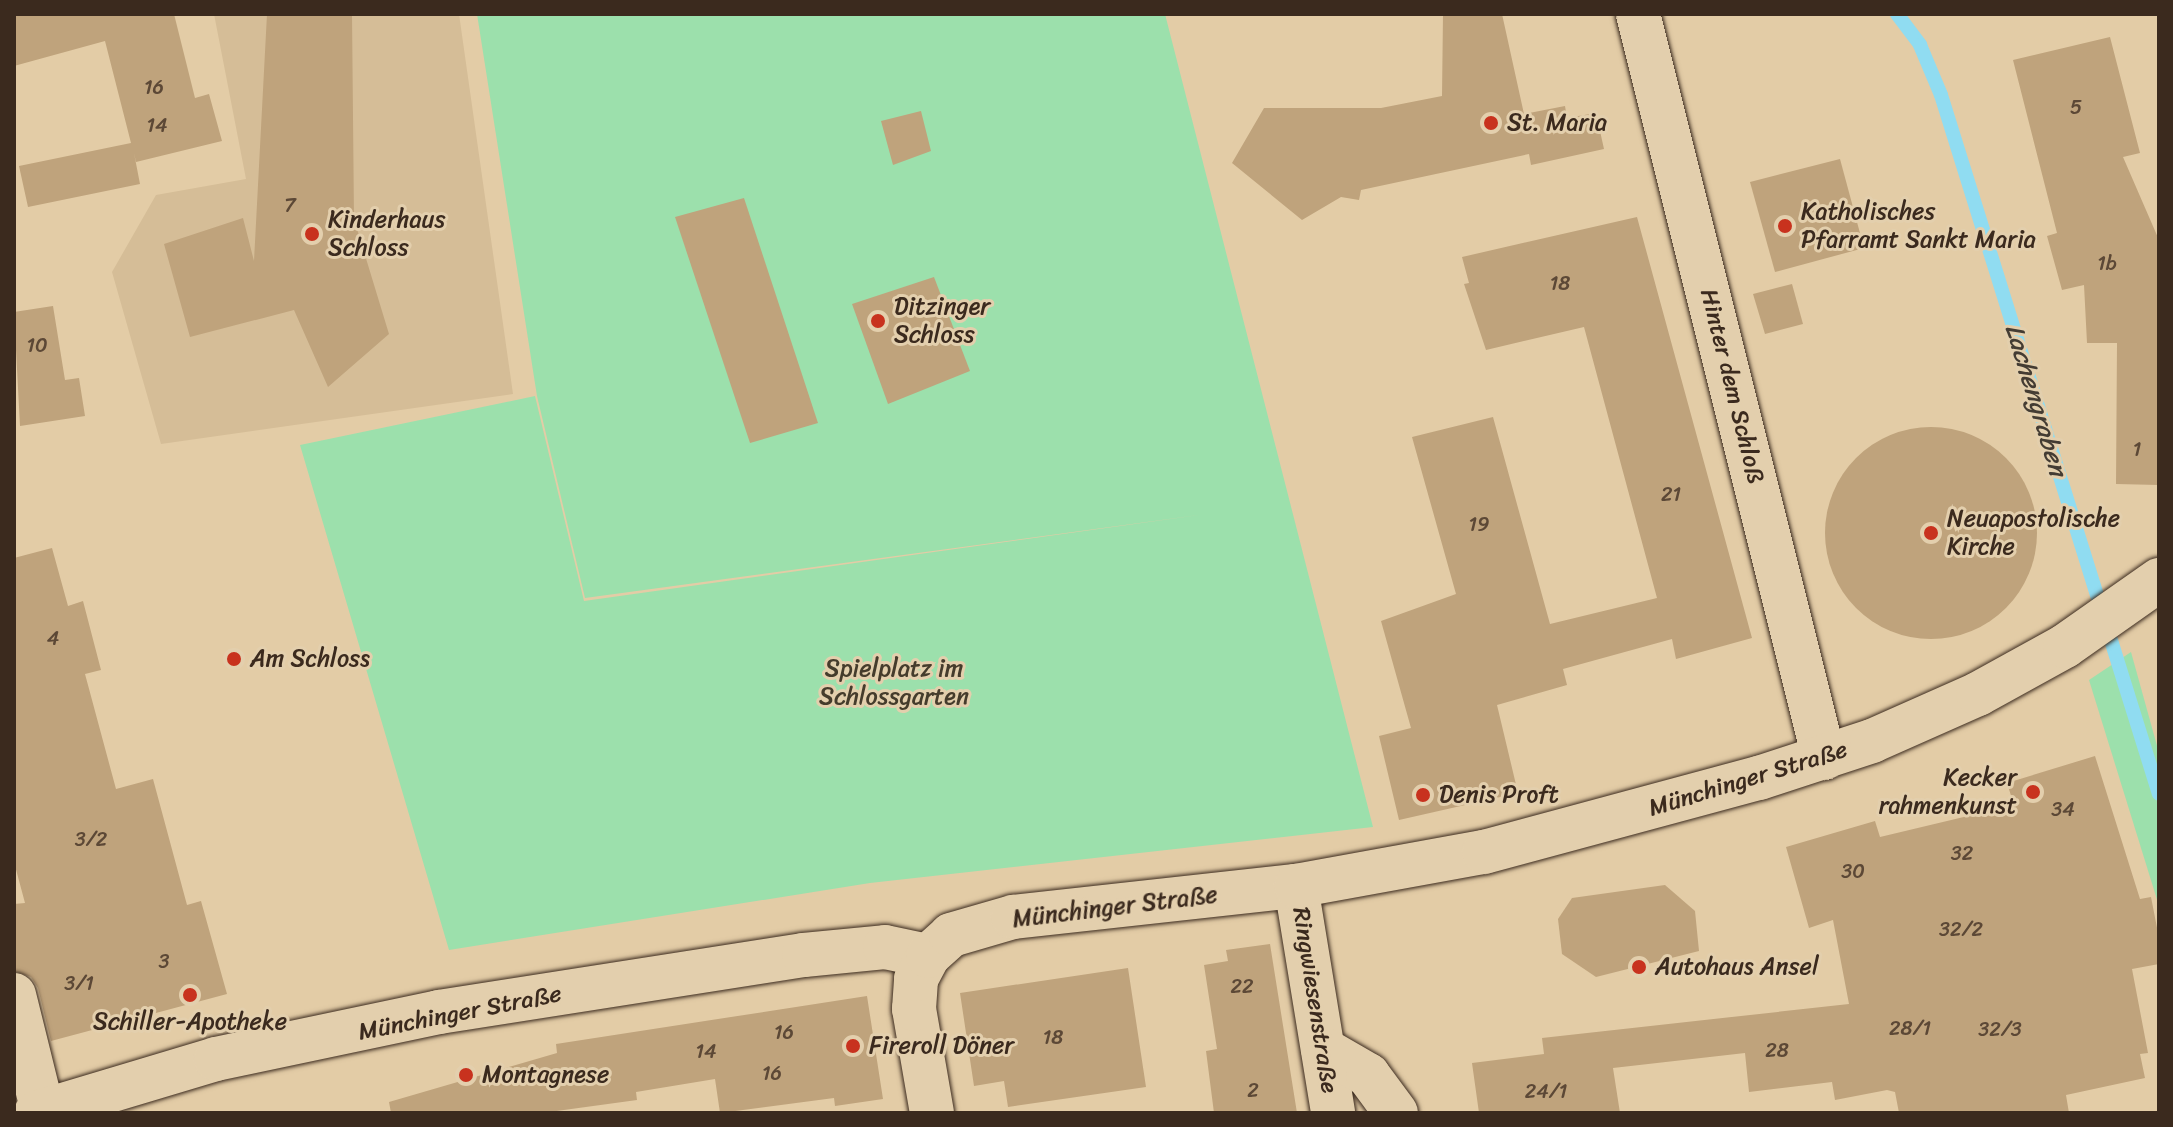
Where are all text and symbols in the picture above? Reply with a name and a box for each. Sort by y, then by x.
house number: 16 [144,75,164,99]
house number: 5 [2070,95,2082,119]
place label: St. Maria [1507,109,1606,137]
house number: 14 [146,113,168,137]
marker: St. Maria [1482,114,1500,132]
house number: 7 [284,193,296,217]
place label: Katholisches Pfarramt Sankt Maria [1801,198,2034,254]
place label: Kinderhaus Schloss [328,206,446,262]
marker: Katholisches Pfarramt Sankt Maria [1776,217,1794,235]
marker: Kinderhaus Schloss [303,225,321,243]
house number: 1b [2097,251,2117,275]
house number: 18 [1550,271,1570,295]
street label: Hinter dem Schloß [1694,285,1770,487]
place label: Ditzinger Schloss [894,293,990,349]
marker: Ditzinger Schloss [869,312,887,330]
water label: Lachengraben [1998,320,2074,480]
house number: 10 [26,333,48,357]
house number: 1 [2133,437,2141,461]
house number: 21 [1661,482,1681,506]
place label: Neuapostolische Kirche [1947,505,2120,561]
house number: 19 [1469,512,1489,536]
marker: Neuapostolische Kirche [1922,524,1940,542]
house number: 4 [47,626,59,650]
place label: Am Schloss [250,645,371,673]
marker: Am Schloss [225,650,243,668]
park label: Spielplatz im Schlossgarten [819,655,969,711]
street label: Münchinger Straße [1645,735,1851,823]
place label: Kecker rahmenkunst [1879,764,2017,820]
place label: Denis Proft [1439,781,1559,809]
marker: Kecker rahmenkunst [2024,783,2042,801]
marker: Denis Proft [1414,786,1432,804]
house number: 34 [2051,797,2075,821]
house number: 3/2 [75,827,107,851]
house number: 32 [1951,841,1973,865]
house number: 30 [1841,859,1865,883]
street label: Münchinger Straße [1011,880,1219,934]
street label: Ringwiesenstraße [1286,905,1344,1095]
house number: 32/2 [1939,917,1983,941]
house number: 3 [159,949,169,973]
place label: Autohaus Ansel [1655,953,1819,981]
marker: Autohaus Ansel [1630,958,1648,976]
house number: 3/1 [64,971,94,995]
house number: 22 [1230,974,1254,998]
street label: Münchinger Straße [356,979,564,1047]
marker: Schiller-Apotheke [181,986,199,1004]
place label: Schiller-Apotheke [93,1008,287,1036]
house number: 28/1 [1889,1016,1931,1040]
house number: 32/3 [1978,1017,2022,1041]
house number: 16 [774,1020,794,1044]
house number: 18 [1043,1025,1063,1049]
place label: Fireroll Döner [869,1032,1014,1060]
marker: Fireroll Döner [844,1037,862,1055]
house number: 28 [1765,1038,1789,1062]
house number: 14 [695,1039,717,1063]
place label: Montagnese [482,1061,609,1089]
house number: 16 [762,1061,782,1085]
marker: Montagnese [457,1066,475,1084]
house number: 2 [1247,1078,1259,1102]
house number: 24/1 [1525,1079,1567,1103]

